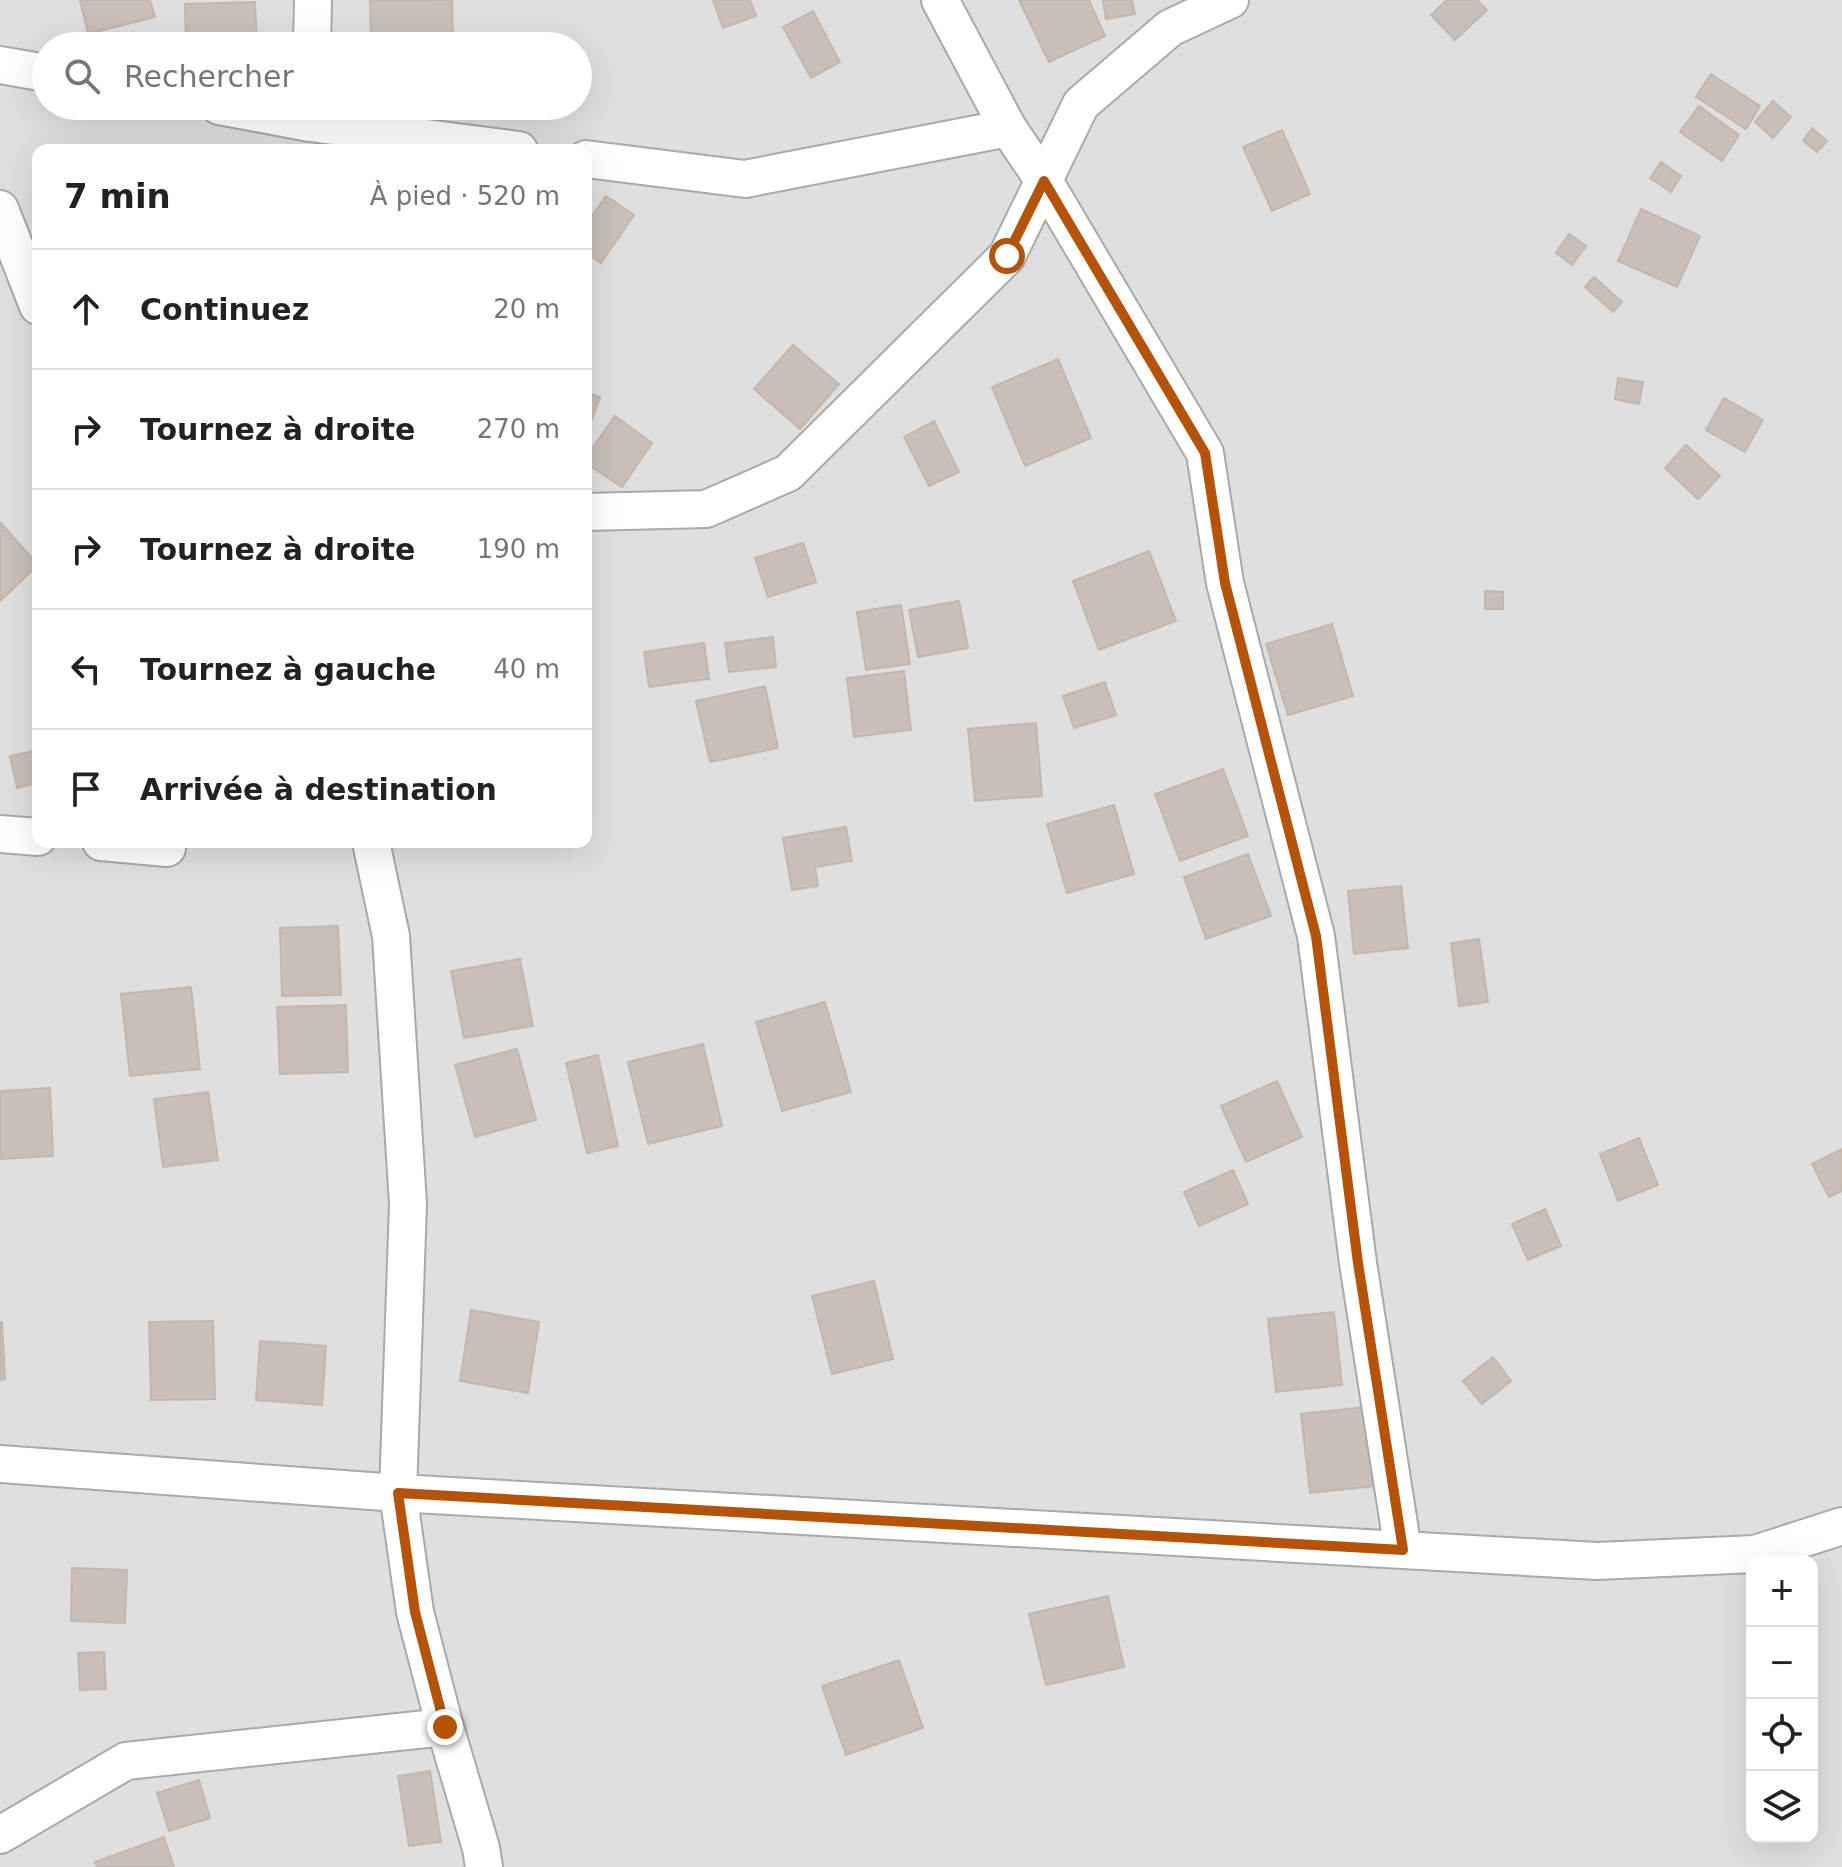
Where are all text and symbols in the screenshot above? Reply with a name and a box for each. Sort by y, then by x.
search box [32,32,592,120]
icon: search [60,54,104,98]
text: Rechercher [124,59,294,94]
text: 7 min [64,176,171,216]
text: À pied · 520 m [370,181,560,211]
route start [989,238,1025,274]
icon: ahead [64,287,108,331]
text: Continuez [140,292,309,327]
text: 20 m [493,294,560,324]
icon: right [64,407,108,451]
text: Tournez à droite [140,412,415,447]
text: 270 m [477,414,560,444]
icon: right [64,527,108,571]
text: Tournez à droite [140,532,415,567]
text: 190 m [477,534,560,564]
icon: left [64,647,108,691]
text: Tournez à gauche [140,652,436,687]
text: 40 m [493,654,560,684]
icon: arrive [64,767,108,811]
text: Arrivée à destination [140,772,497,807]
map controls [1746,1555,1818,1843]
button: + [1746,1555,1818,1627]
button: − [1746,1627,1818,1699]
button: locate [1746,1699,1818,1771]
route end [427,1709,463,1745]
button: layers [1746,1771,1818,1843]

